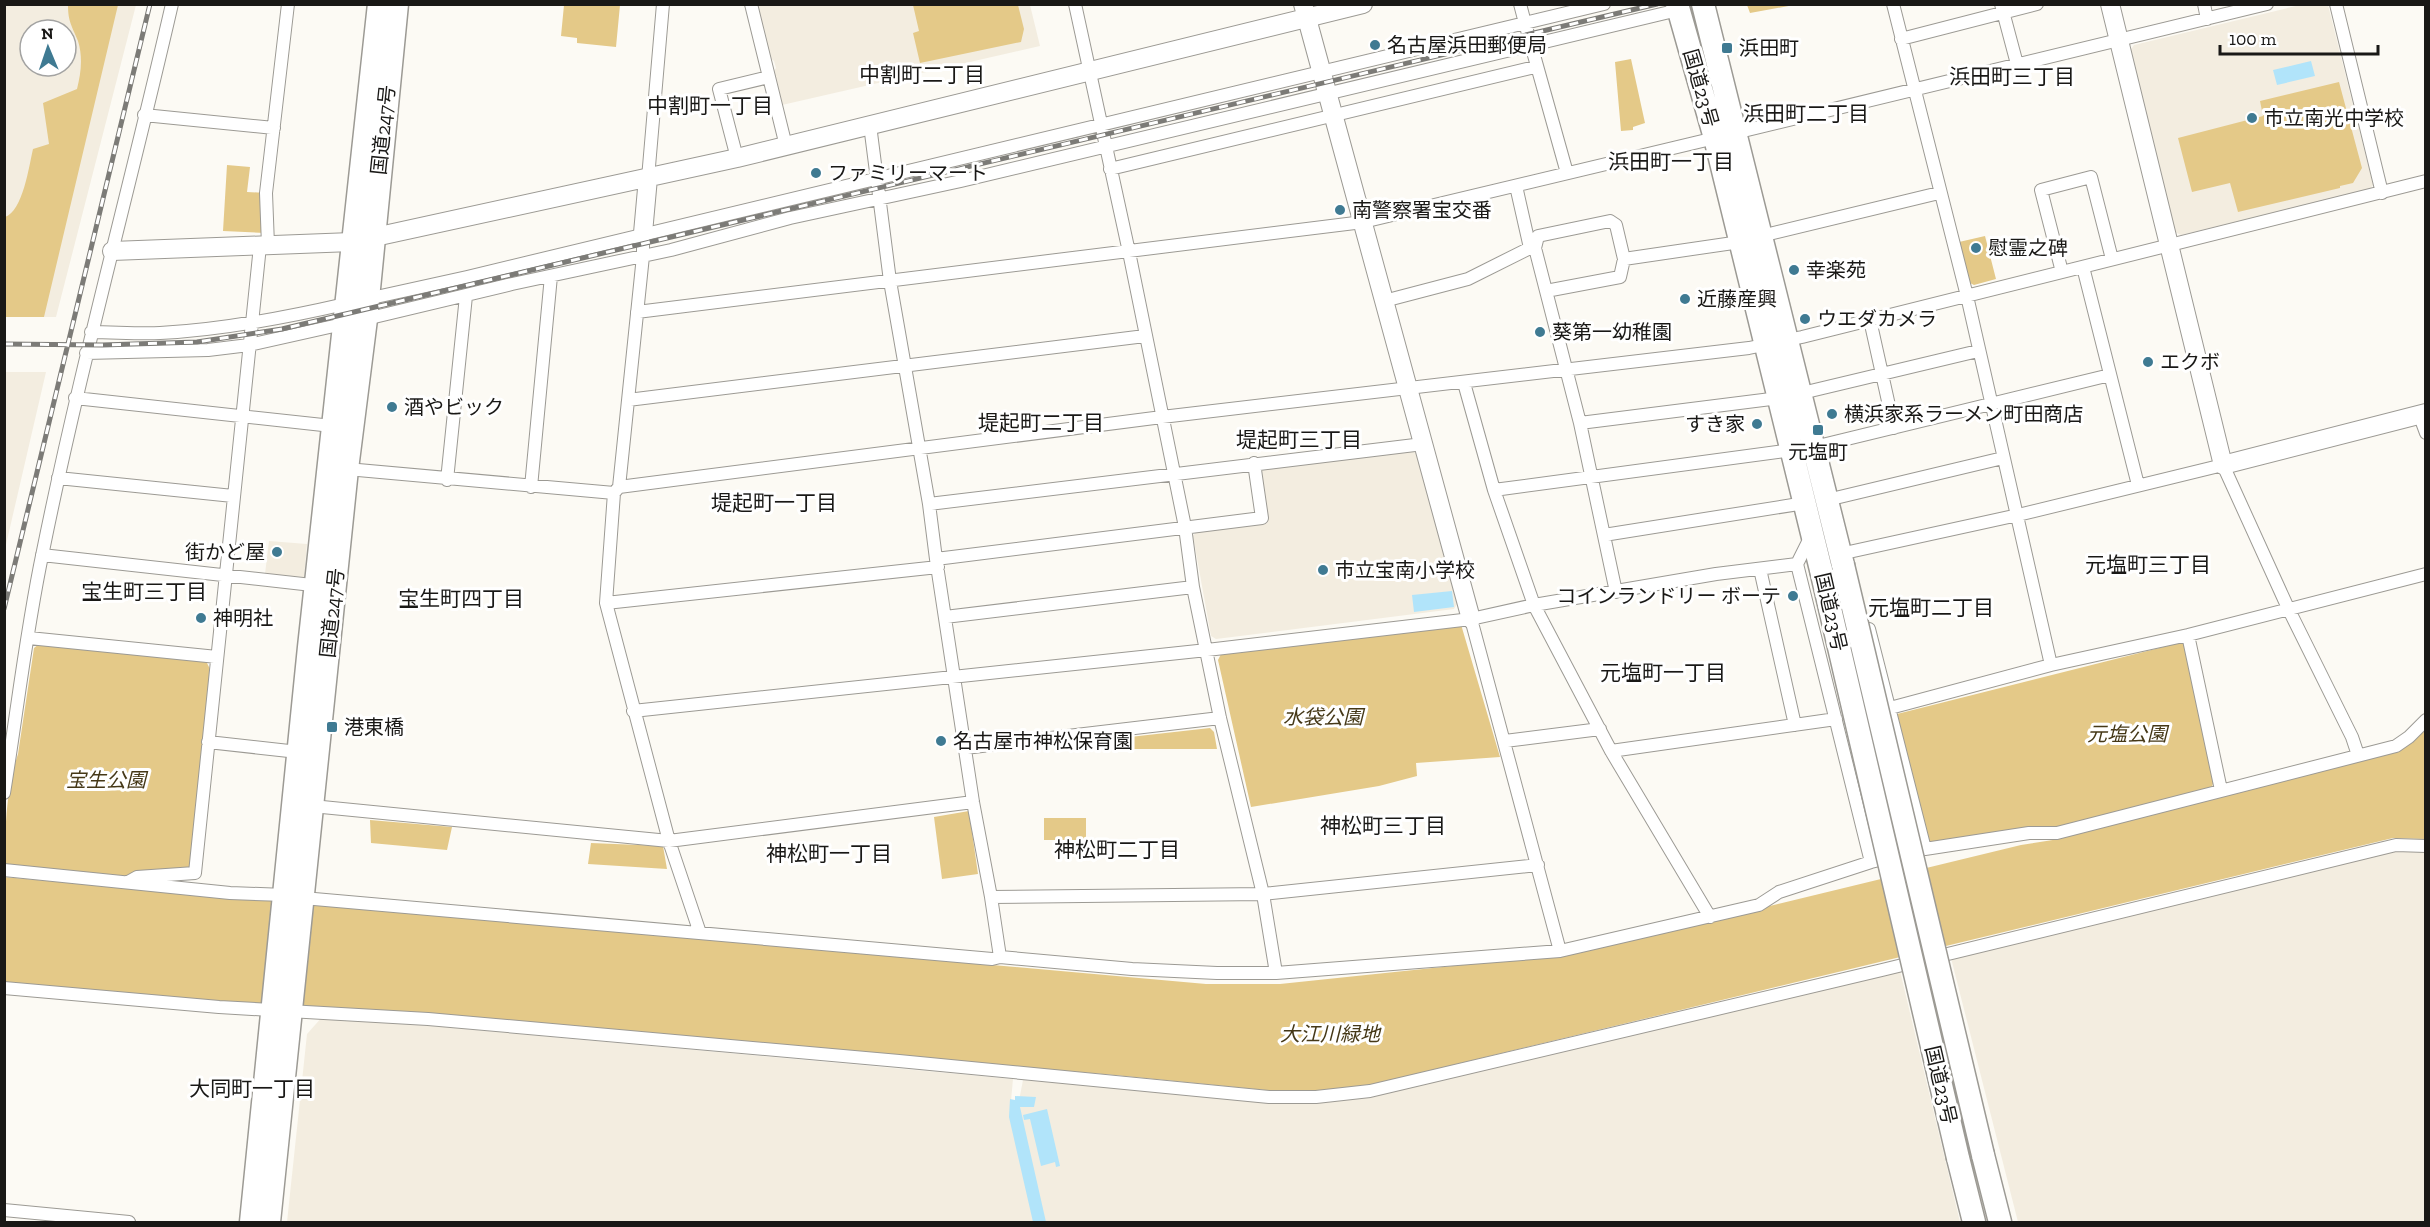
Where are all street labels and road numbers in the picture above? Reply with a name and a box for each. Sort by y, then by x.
street label: 国道23号 [1678,46,1724,130]
street label: 国道247号 [366,84,400,176]
street label: 国道247号 [315,567,349,659]
street label: 国道23号 [1810,570,1852,654]
street label: 国道23号 [1920,1043,1962,1127]

